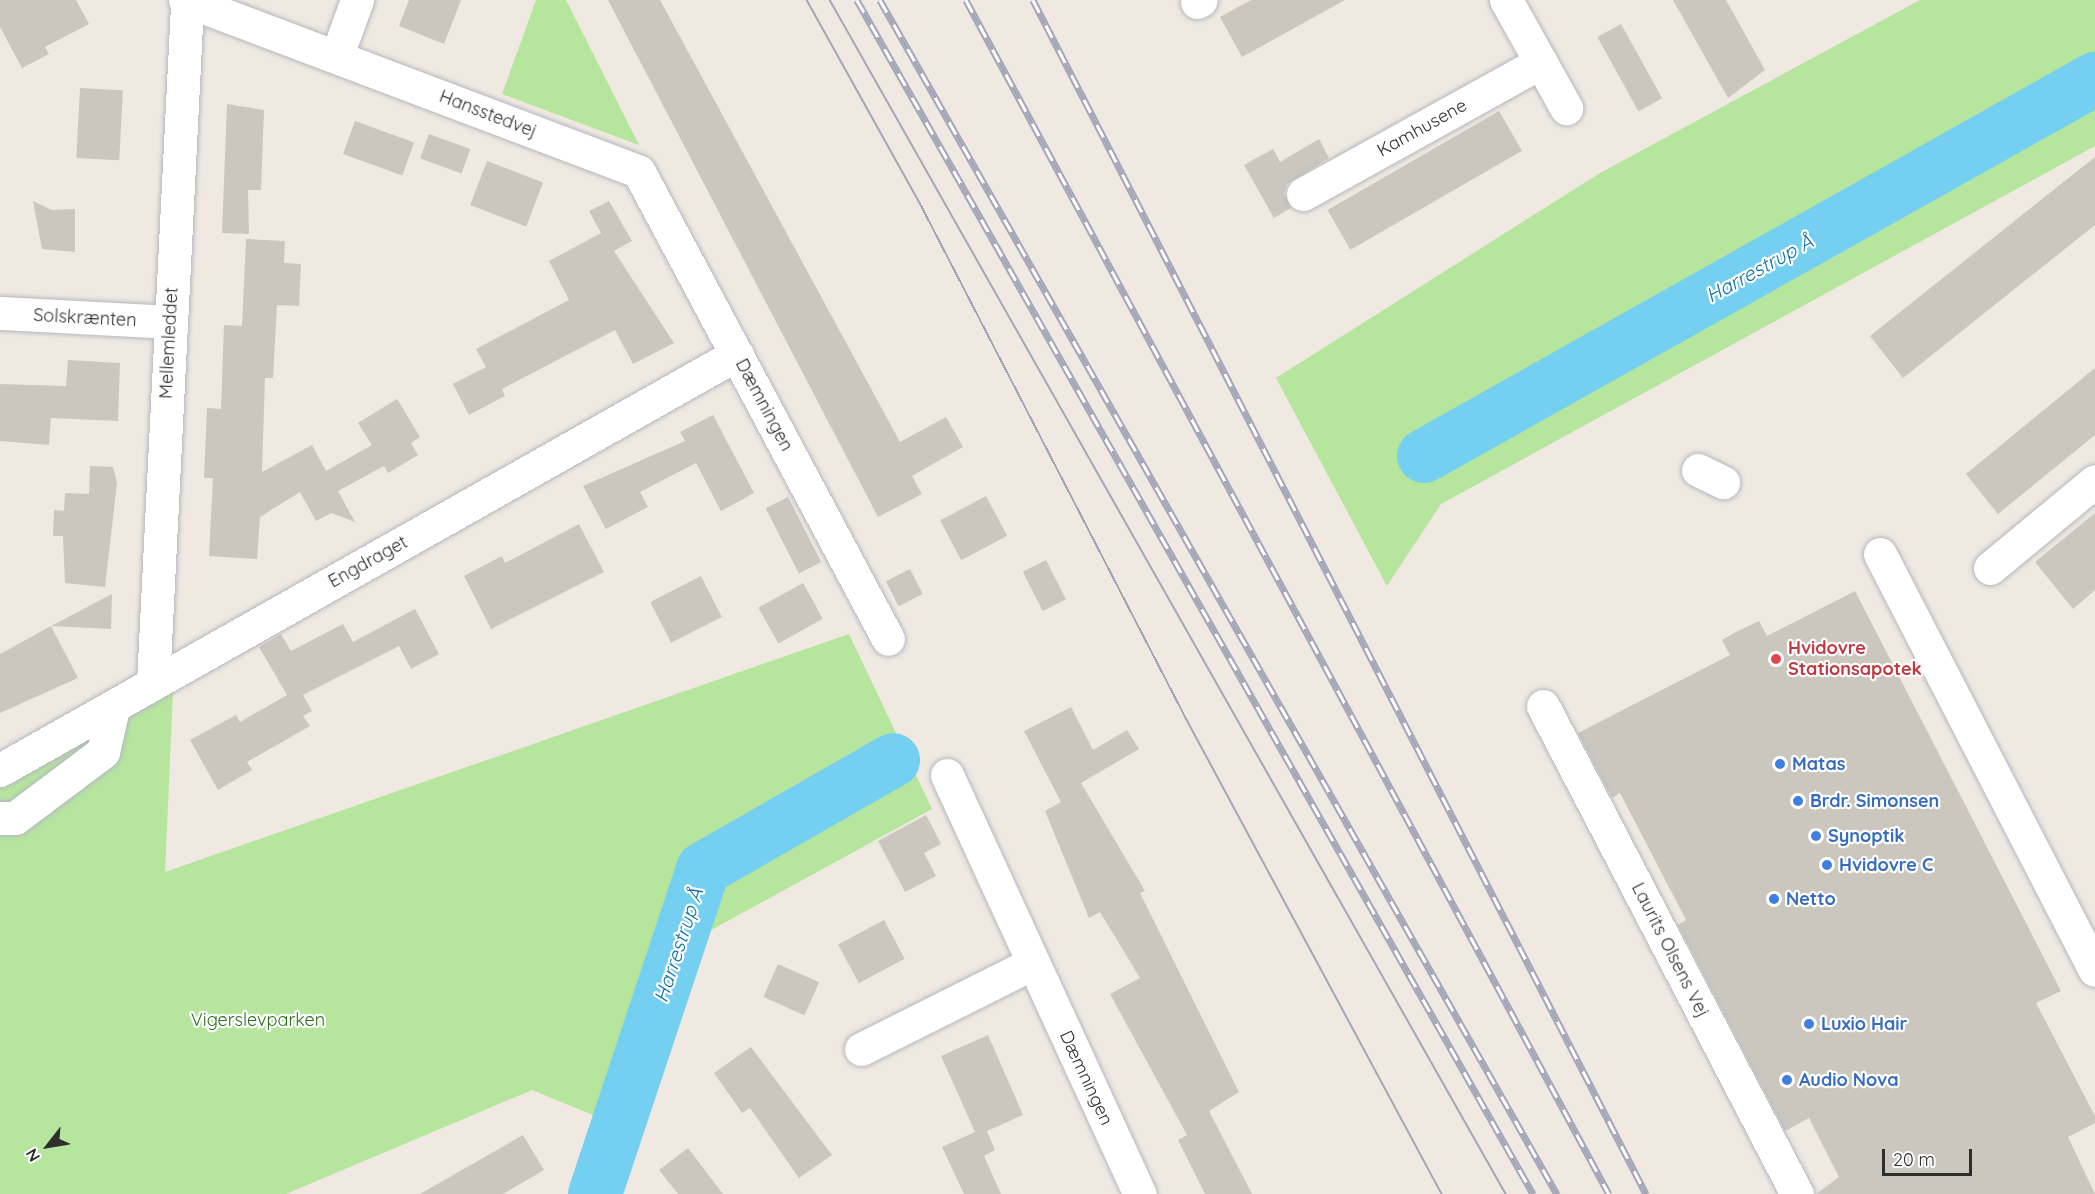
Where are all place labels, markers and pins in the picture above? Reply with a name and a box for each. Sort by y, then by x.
place label: Hvidovre Stationsapotek [1788,638,1922,680]
marker: Hvidovre Stationsapotek [1769,652,1783,666]
place label: Matas [1792,753,1845,775]
marker: Matas [1773,757,1787,771]
place label: Brdr. Simonsen [1810,790,1939,812]
marker: Brdr. Simonsen [1791,794,1805,808]
place label: Synoptik [1828,825,1904,847]
marker: Synoptik [1809,829,1823,843]
place label: Hvidovre C [1839,854,1933,876]
marker: Hvidovre C [1820,858,1834,872]
place label: Netto [1786,888,1836,910]
marker: Netto [1767,892,1781,906]
place label: Luxio Hair [1821,1013,1907,1035]
marker: Luxio Hair [1802,1017,1816,1031]
place label: Audio Nova [1799,1069,1898,1091]
marker: Audio Nova [1780,1073,1794,1087]

